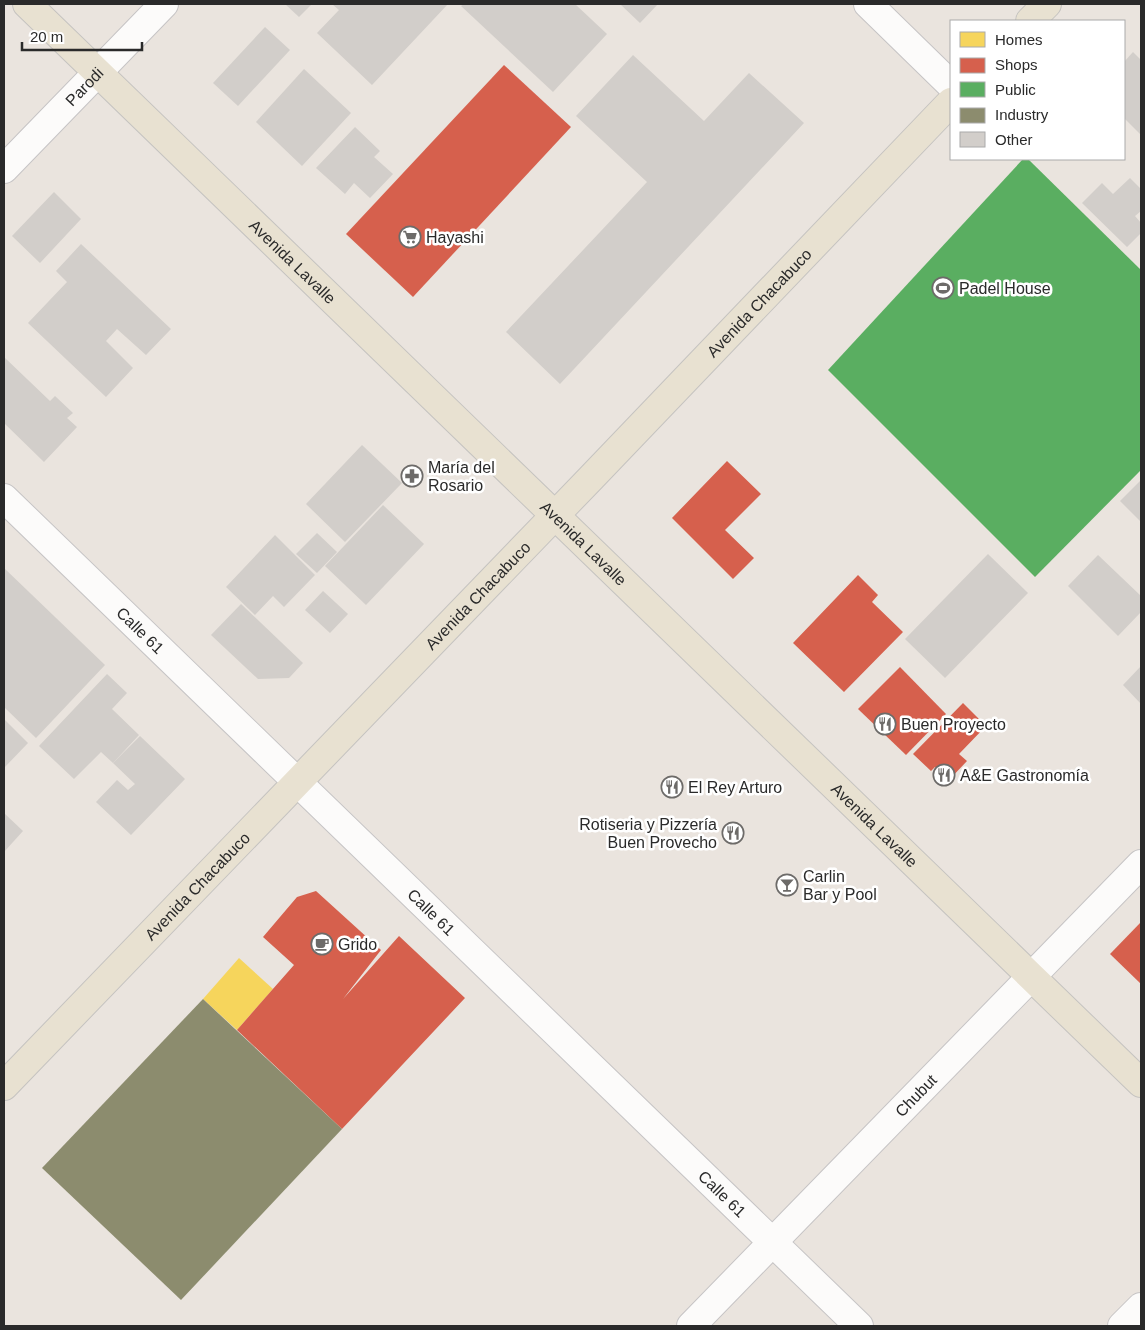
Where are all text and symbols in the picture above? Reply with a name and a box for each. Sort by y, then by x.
scale bar [22,20,142,52]
legend [950,20,1125,160]
text: 20 m [30,28,63,45]
text: Homes [995,31,1043,48]
text: Shops [995,56,1038,73]
street label: Parodi [62,64,107,109]
text: Public [995,81,1036,98]
text: Industry [995,106,1049,123]
text: Other [995,131,1033,148]
street label: Avenida Lavalle [246,216,339,307]
supermarket icon: Hayashi [398,225,422,249]
place label: Hayashi [426,229,484,246]
street label: Avenida Chacabuco [704,245,815,360]
sports icon: Padel House [931,276,955,300]
place label: Padel House [959,280,1051,297]
place label: María del Rosario [428,459,495,494]
pharmacy icon: María del Rosario [400,464,424,488]
street label: Avenida Lavalle [537,498,630,589]
street label: Avenida Chacabuco [422,538,534,653]
street label: Calle 61 [113,604,167,657]
restaurant icon: Buen Proyecto [873,712,897,736]
place label: Buen Proyecto [901,716,1006,733]
restaurant icon: A&E Gastronomía [932,763,956,787]
place label: A&E Gastronomía [960,767,1089,784]
restaurant icon: El Rey Arturo [660,775,684,799]
place label: El Rey Arturo [688,779,782,796]
street label: Avenida Lavalle [828,780,921,871]
place label: Rotiseria y Pizzería Buen Provecho [579,816,717,851]
restaurant icon: Rotiseria y Pizzería Buen Provecho [721,821,745,845]
street label: Avenida Chacabuco [142,829,253,944]
place label: Carlin Bar y Pool [803,868,877,903]
bar icon: Carlin Bar y Pool [775,873,799,897]
street label: Calle 61 [404,886,458,939]
cafe icon: Grido [310,932,334,956]
place label: Grido [338,936,377,953]
street label: Chubut [892,1071,941,1120]
street label: Calle 61 [695,1167,749,1221]

